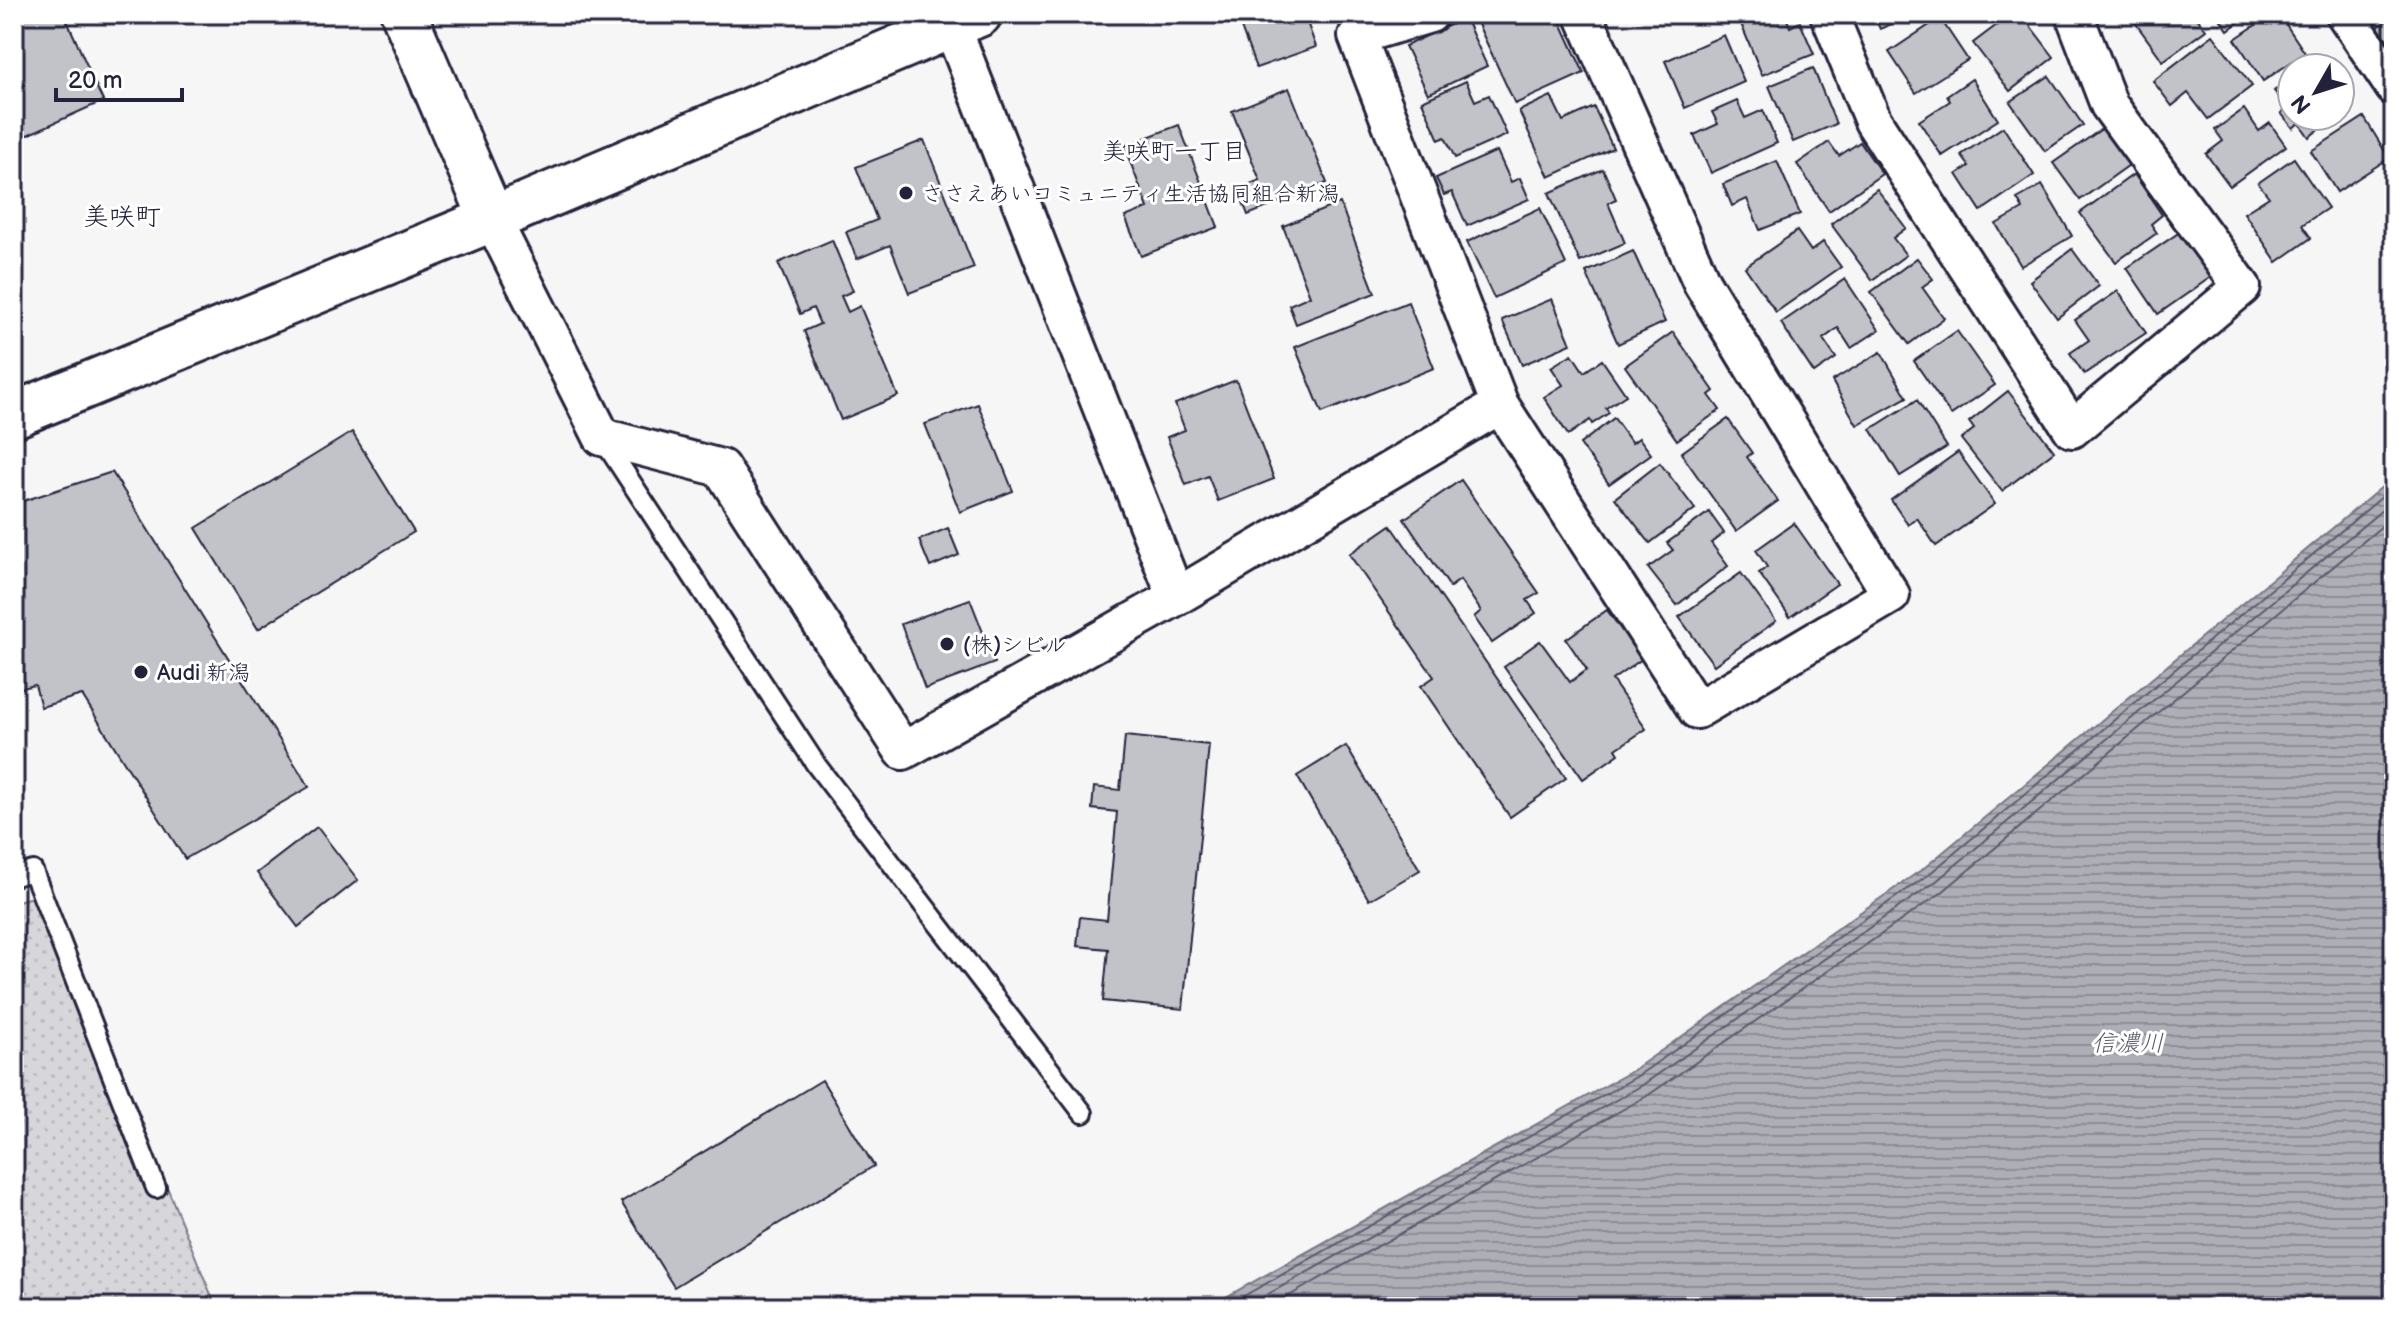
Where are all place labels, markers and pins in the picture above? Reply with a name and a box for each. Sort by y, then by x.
place label: ささえあいコミュニティ生活協同組合新潟 [922,181,1340,208]
marker: ささえあいコミュニティ生活協同組合新潟 [897,184,915,202]
place label: (株)シビル [963,632,1067,659]
marker: (株)シビル [938,635,956,653]
place label: Audi 新潟 [157,660,250,687]
marker: Audi 新潟 [132,663,150,681]

